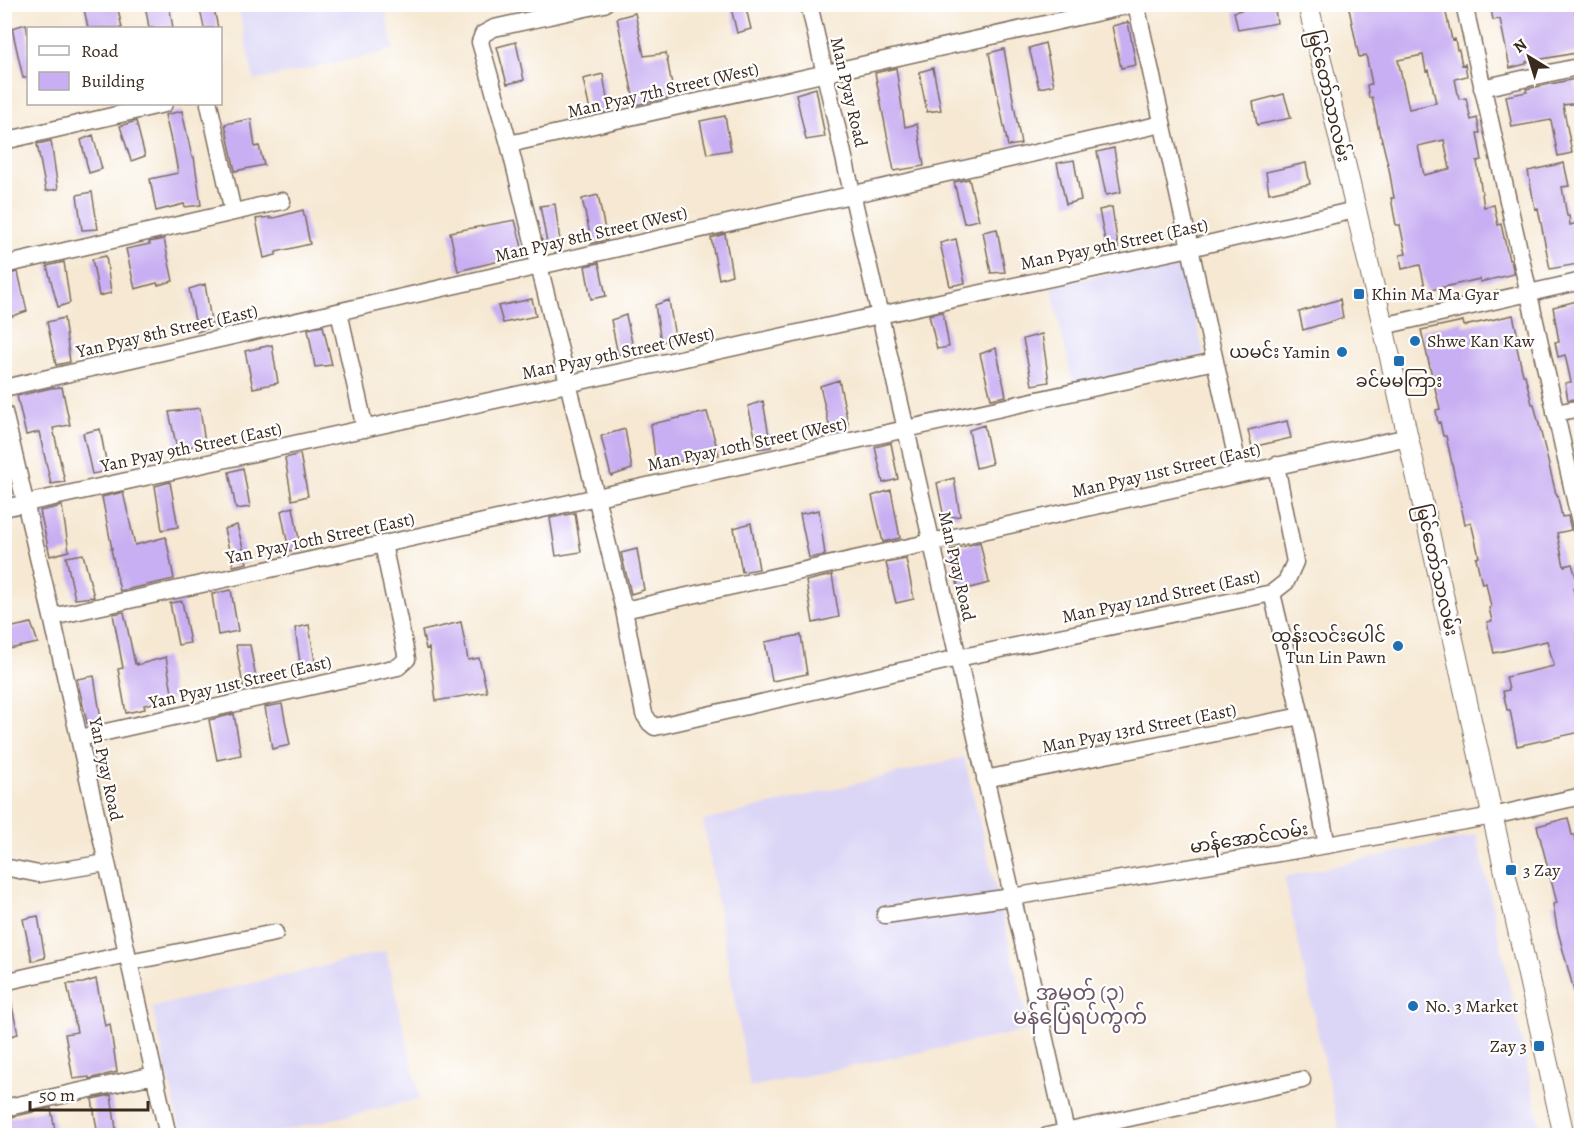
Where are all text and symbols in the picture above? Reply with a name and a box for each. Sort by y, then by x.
legend [27,27,222,105]
street label: မြင်တော်သာလမ်း [1299,27,1357,165]
north arrow [1499,27,1559,87]
text: N [1509,33,1532,58]
street label: Man Pyay Road [825,35,873,150]
text: Road [81,39,119,63]
street label: Man Pyay 7th Street (West) [565,56,761,124]
text: Building [81,69,145,93]
street label: Man Pyay 8th Street (West) [493,200,689,268]
street label: Man Pyay 9th Street (East) [1018,212,1210,276]
place label: Khin Ma Ma Gyar [1371,282,1499,306]
marker: Khin Ma Ma Gyar [1352,287,1366,301]
street label: Yan Pyay 8th Street (East) [73,298,260,364]
street label: Man Pyay 9th Street (West) [520,321,716,385]
place label: Shwe Kan Kaw [1427,329,1535,353]
marker: Shwe Kan Kaw [1408,334,1422,348]
place label: ယမင်း Yamin [1229,339,1330,364]
marker: ယမင်း Yamin [1335,345,1349,359]
marker: ခင်မမကြား [1392,354,1406,368]
place label: ခင်မမကြား [1356,368,1442,396]
street label: Man Pyay 10th Street (West) [645,411,849,477]
street label: Yan Pyay 9th Street (East) [97,416,284,478]
street label: Man Pyay 11st Street (East) [1069,437,1263,503]
street label: မြင်တော်သာလမ်း [1407,501,1465,639]
street label: Yan Pyay 10th Street (East) [222,506,417,570]
street label: Man Pyay Road [933,509,981,624]
street label: Man Pyay 12nd Street (East) [1060,563,1262,629]
place label: ထွန်းလင်းပေါင် Tun Lin Pawn [1271,623,1386,669]
marker: ထွန်းလင်းပေါင် Tun Lin Pawn [1391,639,1405,653]
street label: Yan Pyay 11st Street (East) [145,649,334,715]
street label: Man Pyay 13rd Street (East) [1040,697,1238,759]
street label: Yan Pyay Road [83,714,129,823]
street label: မာန်အောင်လမ်း [1188,816,1310,862]
place label: 3 Zay [1523,858,1561,882]
marker: 3 Zay [1504,863,1518,877]
district label: အမှတ် (၃) မန်ပြေရပ်ကွက် [1013,977,1147,1034]
place label: No. 3 Market [1425,994,1519,1018]
marker: No. 3 Market [1406,999,1420,1013]
place label: Zay 3 [1490,1034,1527,1058]
marker: Zay 3 [1532,1039,1546,1053]
scale bar [30,1074,148,1112]
text: 50 m [39,1083,75,1107]

